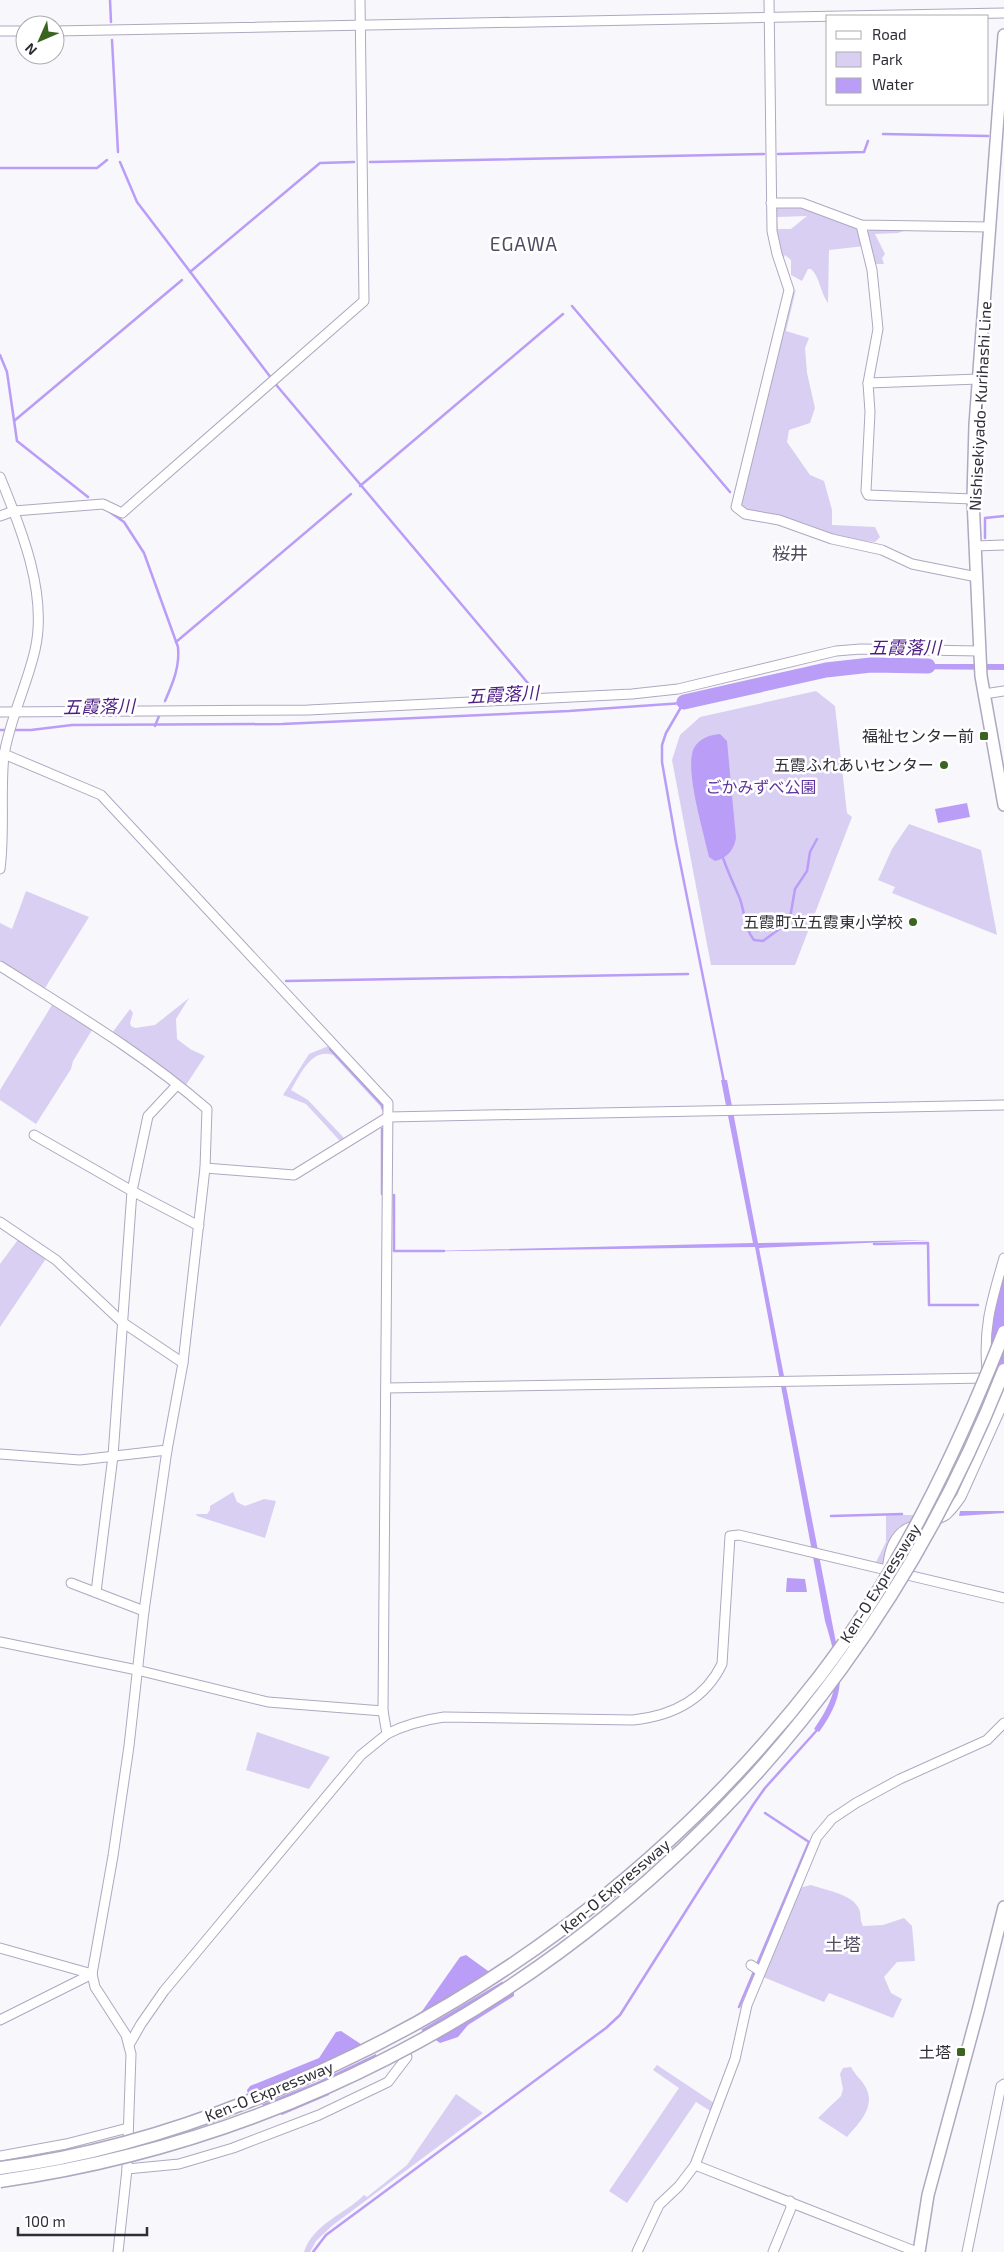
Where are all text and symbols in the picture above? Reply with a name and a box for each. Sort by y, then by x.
north arrow [15,15,65,65]
legend [826,15,989,105]
text: Road [872,25,907,43]
text: N [21,40,40,59]
text: Park [872,50,903,68]
text: Water [872,75,914,93]
district label: EGAWA [490,232,558,255]
street label: Nishisekiyado-Kurihashi Line [965,301,994,511]
district label: 桜井 [772,542,808,564]
water label: 五霞落川 [869,636,943,658]
water label: 五霞落川 [466,681,541,707]
water label: 五霞落川 [63,694,137,718]
place label: 福祉センター前 [862,726,974,745]
marker: 福祉センター前 [978,730,990,742]
place label: 五霞ふれあいセンター [774,755,934,774]
marker: 五霞ふれあいセンター [938,759,950,771]
park label: ごかみずべ公園 [705,777,817,796]
place label: 五霞町立五霞東小学校 [743,912,903,931]
marker: 五霞町立五霞東小学校 [907,916,919,928]
street label: Ken-O Expressway [835,1519,924,1646]
street label: Ken-O Expressway [556,1834,674,1937]
district label: 土塔 [825,1933,861,1955]
place label: 土塔 [919,2042,951,2061]
marker: 土塔 [955,2046,967,2058]
street label: Ken-O Expressway [202,2056,336,2125]
scale bar [18,2204,146,2236]
text: 100 m [25,2212,66,2230]

